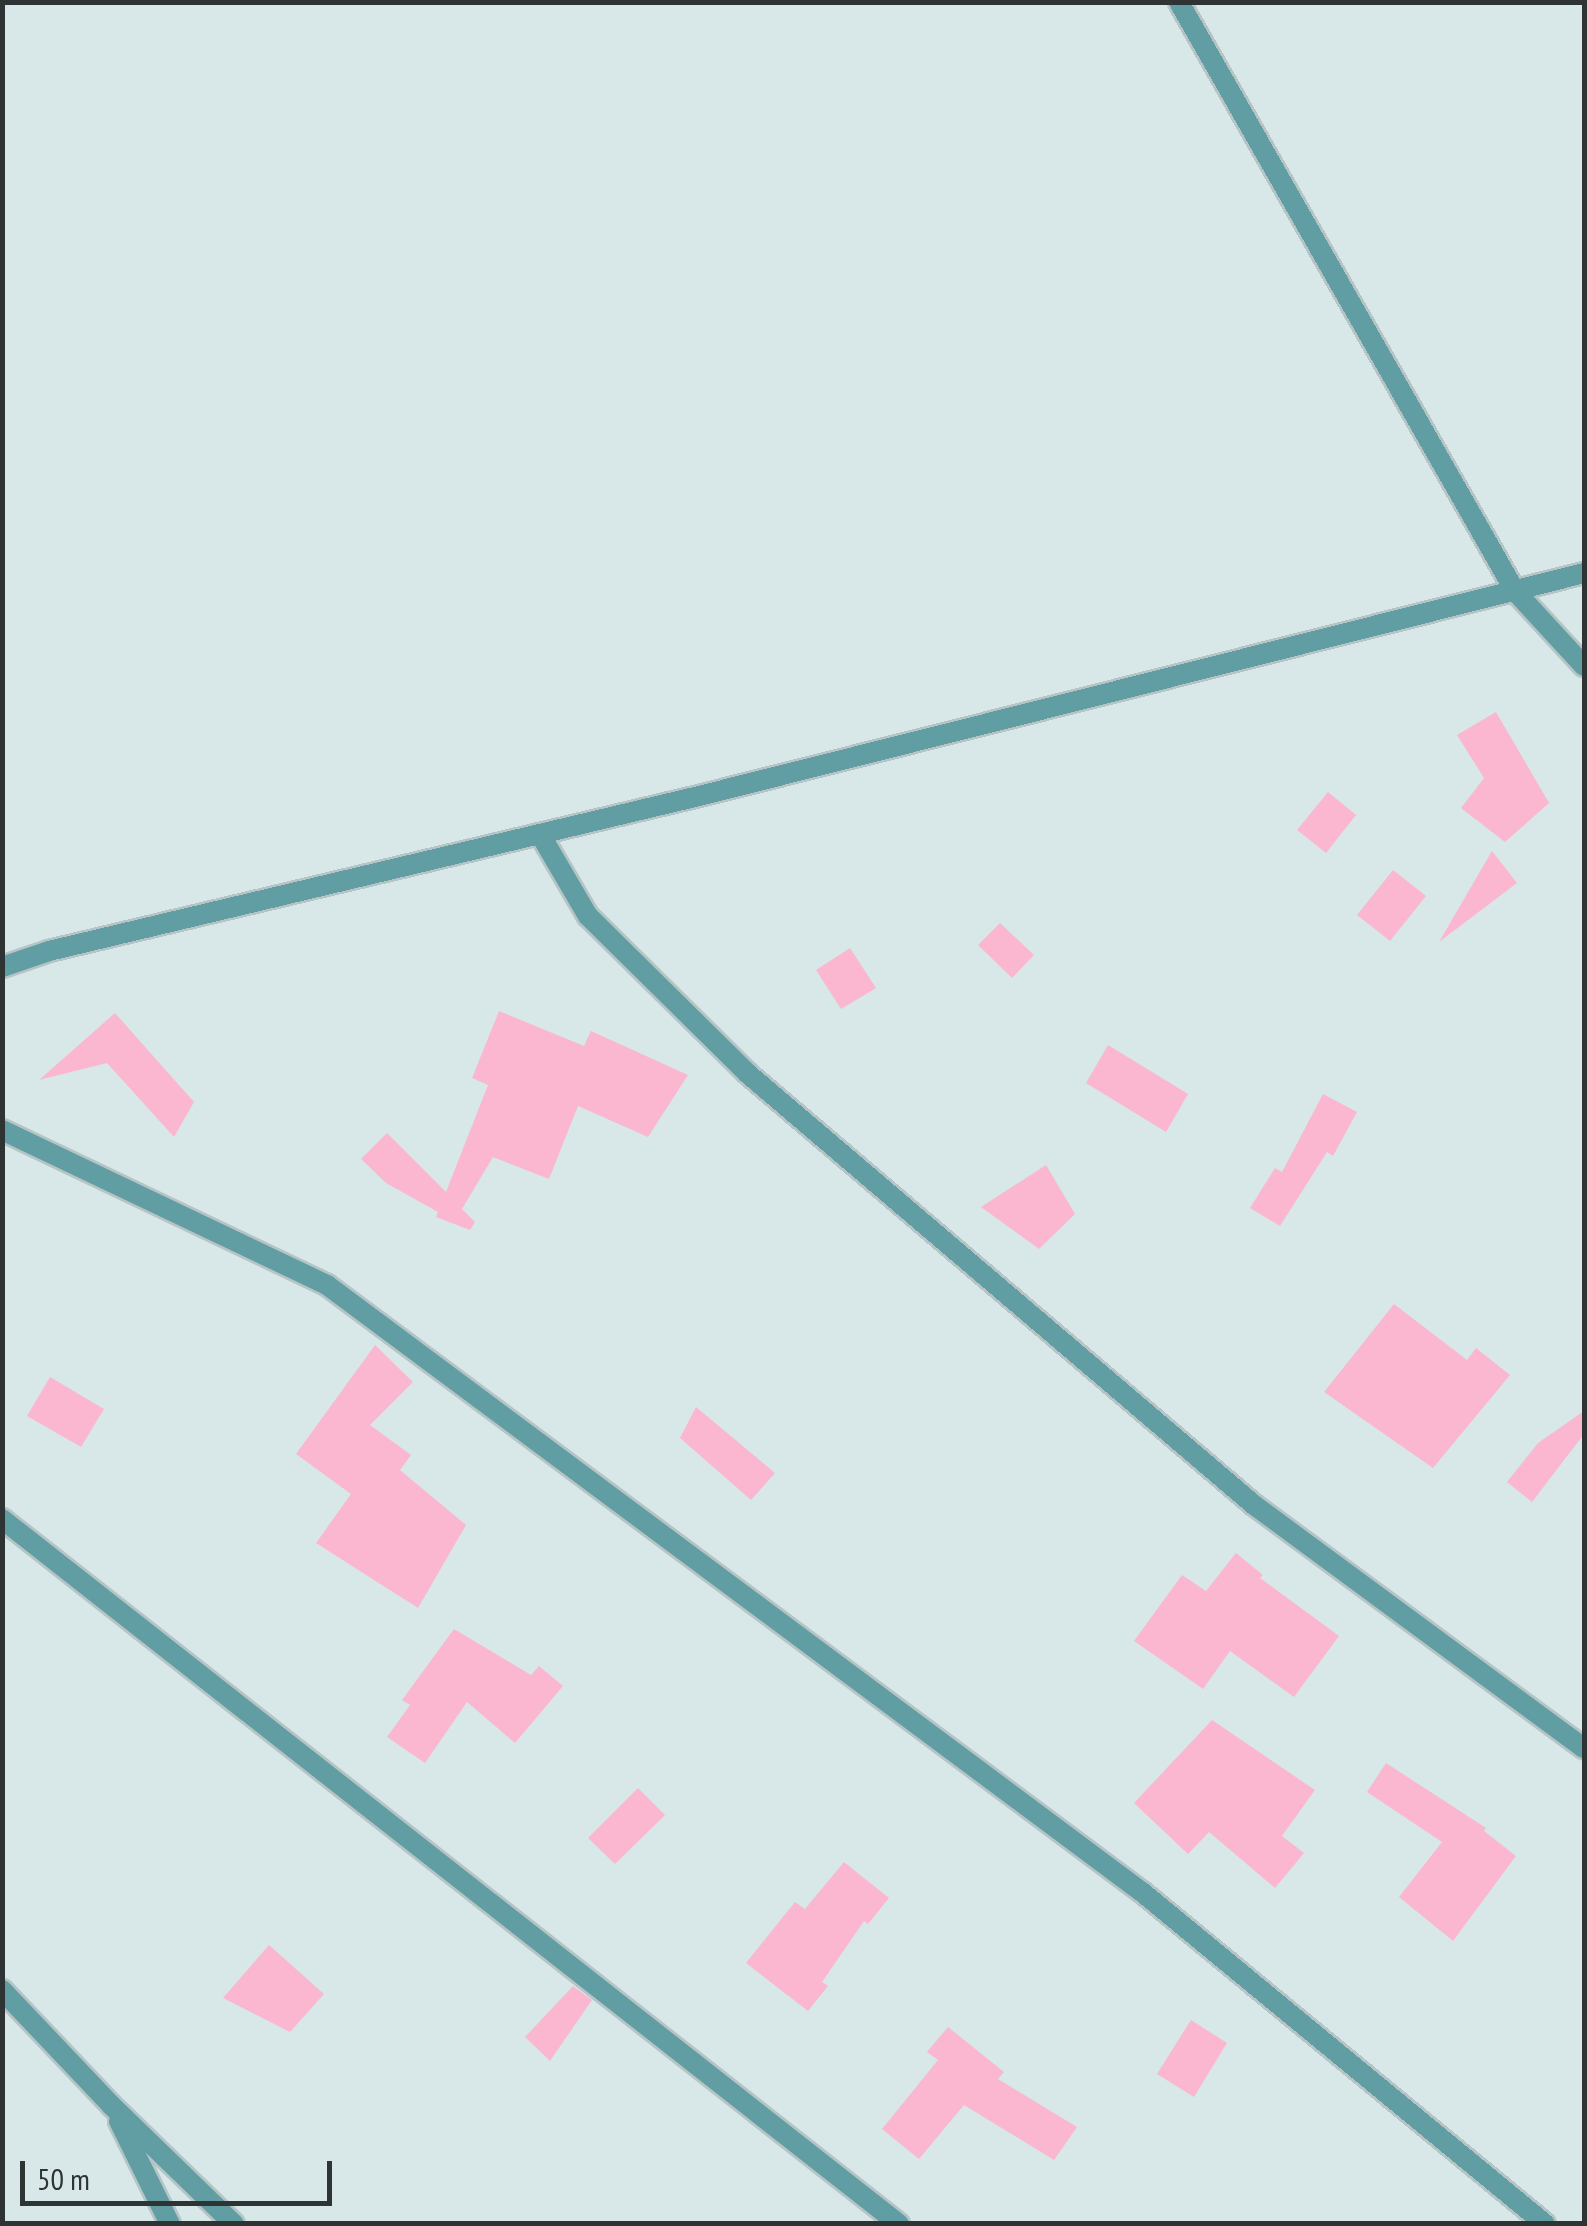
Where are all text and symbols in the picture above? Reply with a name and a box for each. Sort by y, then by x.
scale bar [25,2141,338,2203]
text: 50 m [37,2159,90,2198]

